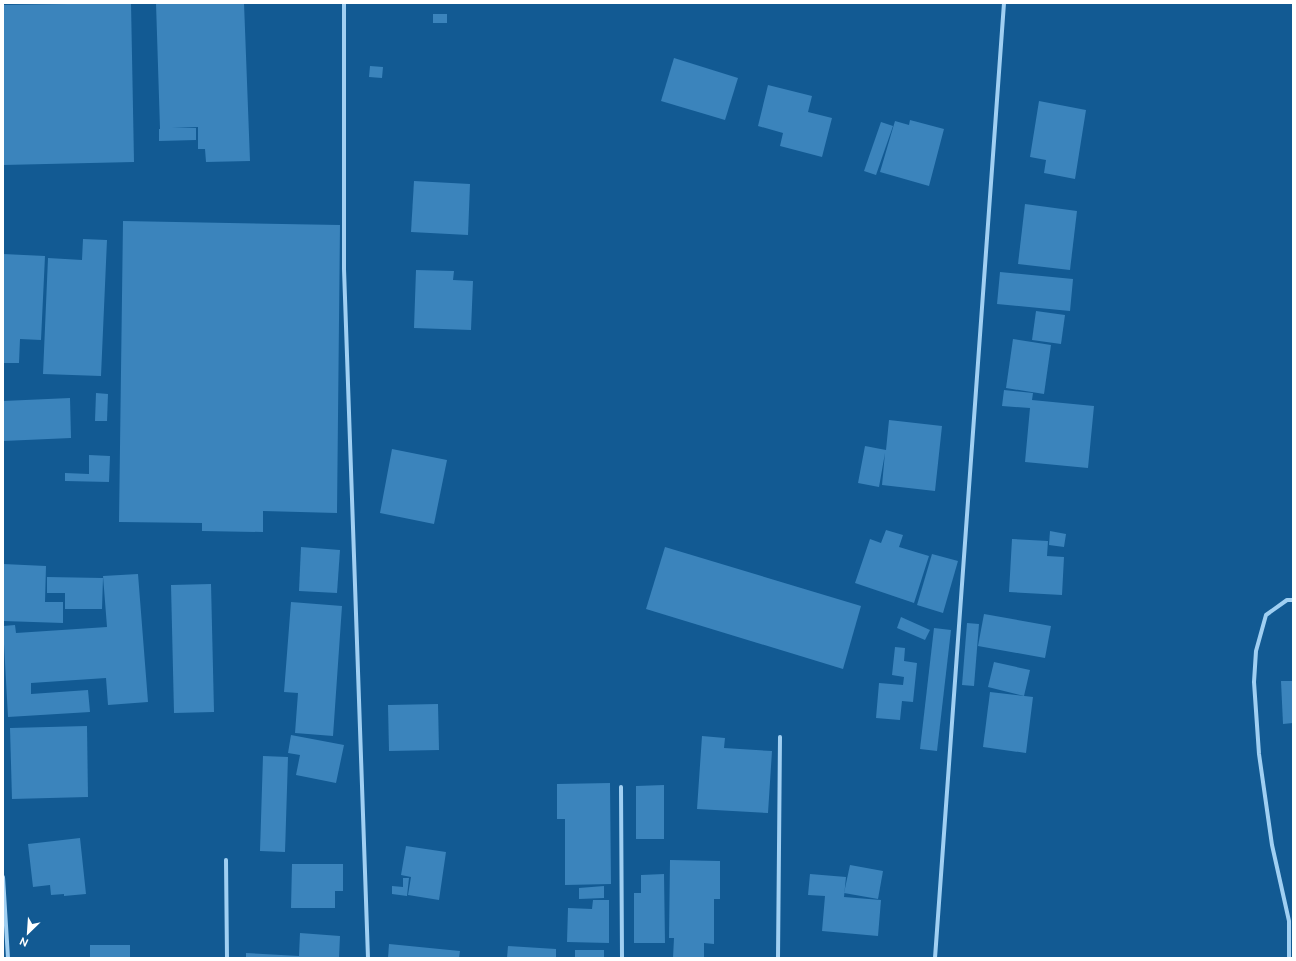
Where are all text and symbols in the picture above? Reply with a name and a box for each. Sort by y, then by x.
north arrow [8,913,48,953]
text: N [18,935,30,949]

